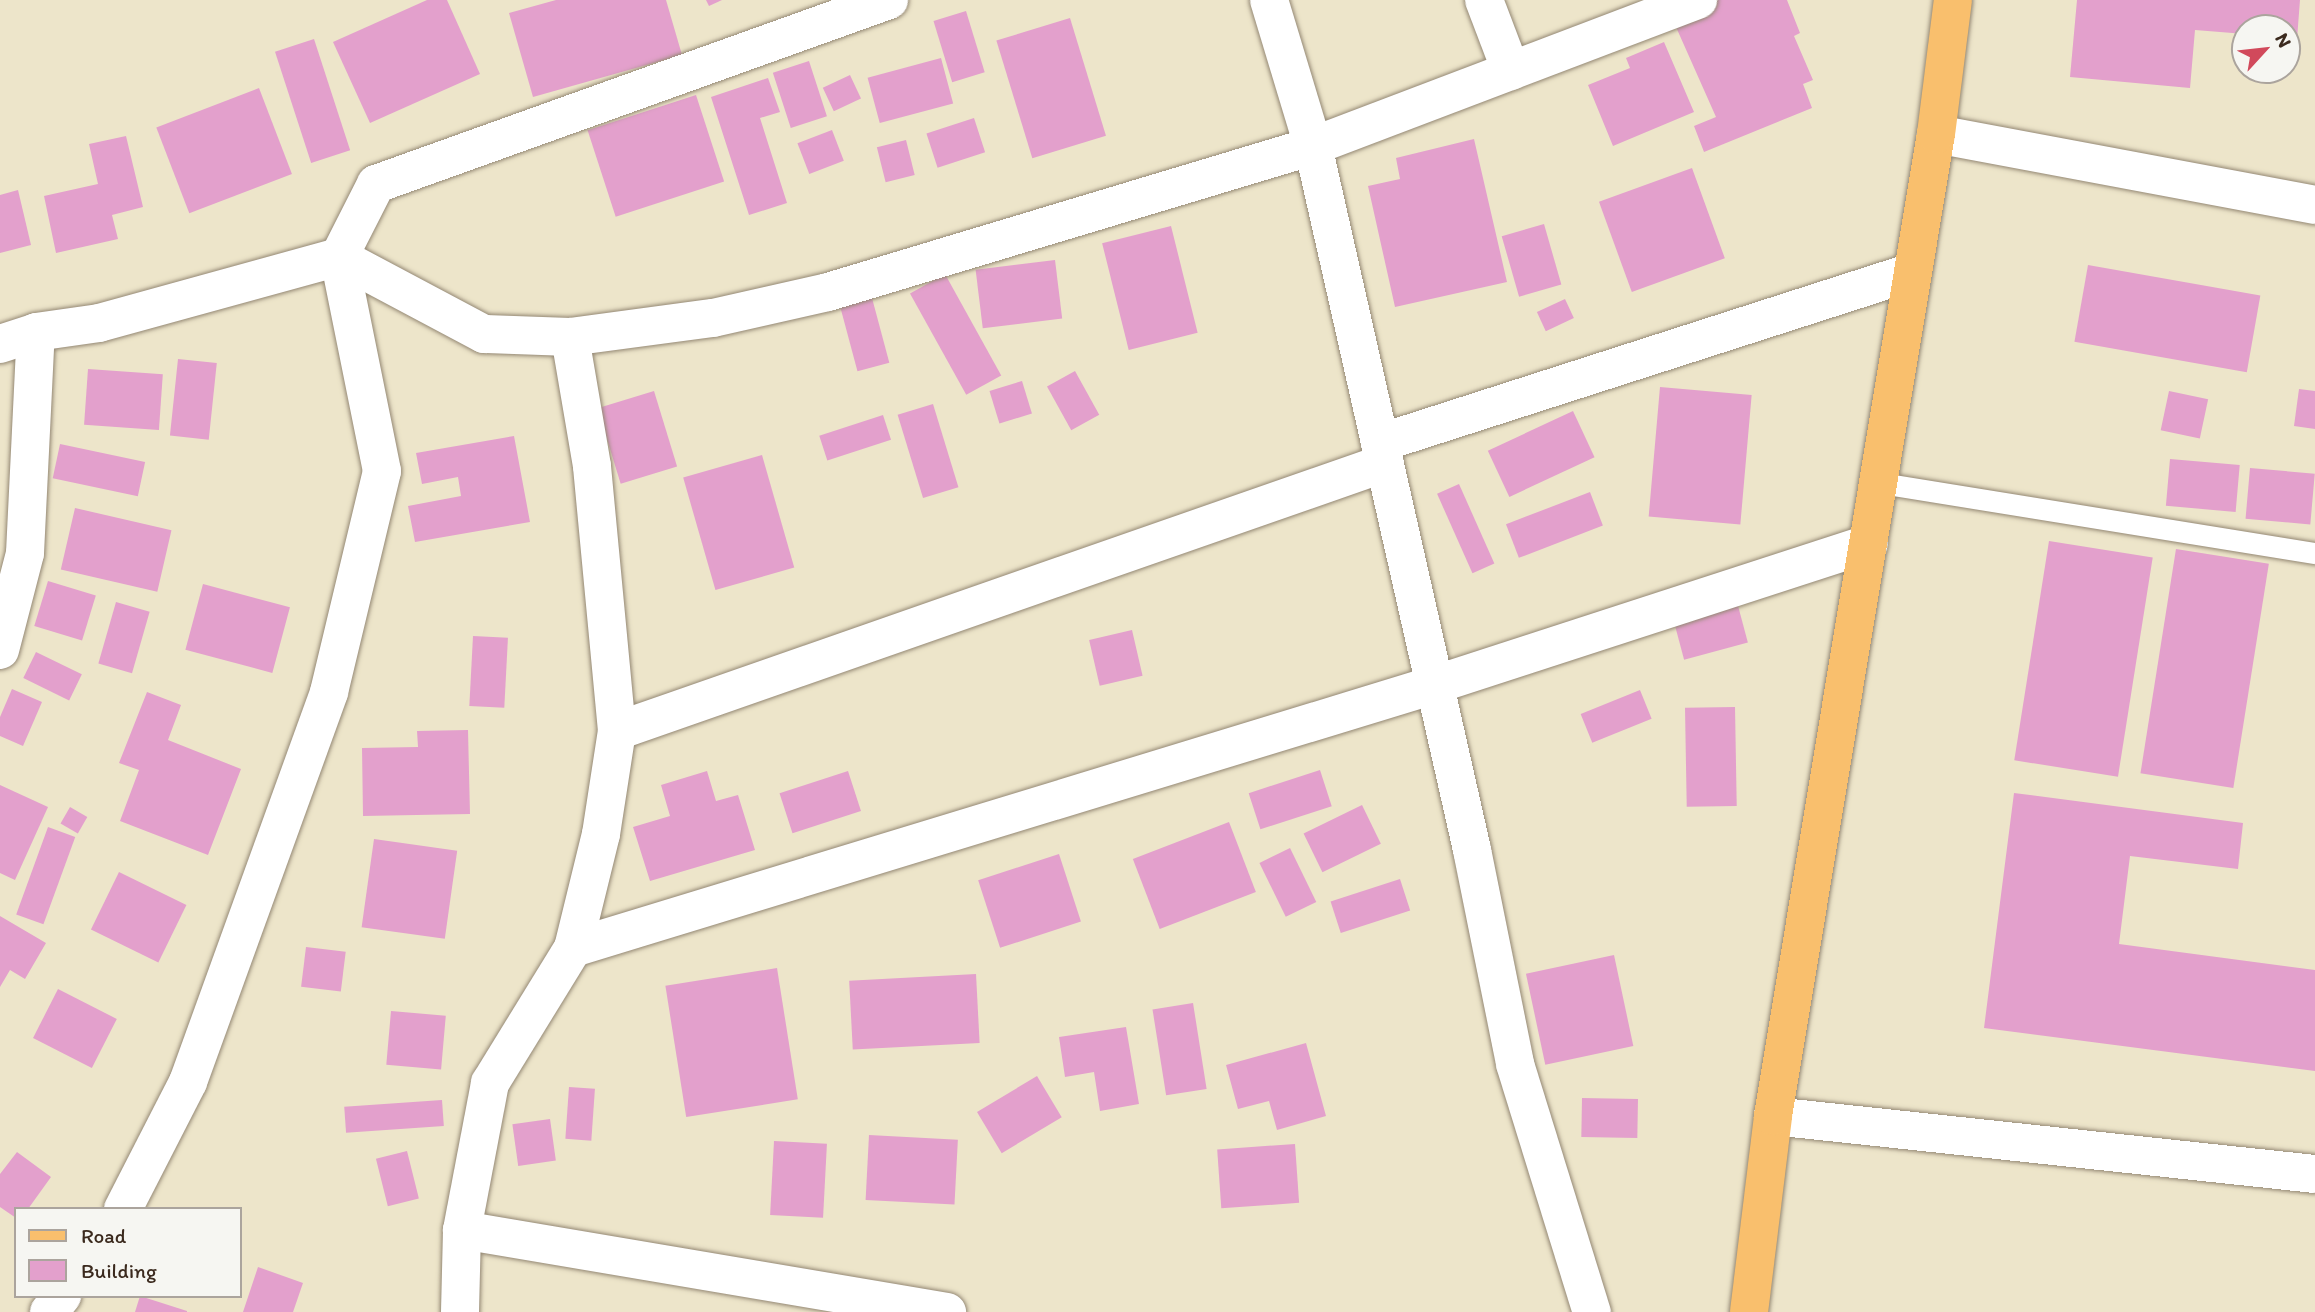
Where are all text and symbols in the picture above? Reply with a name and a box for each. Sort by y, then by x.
north arrow [2231,14,2301,84]
text: N [2270,29,2297,51]
legend [14,1207,242,1298]
text: Road [81,1223,126,1248]
text: Building [81,1258,157,1283]

